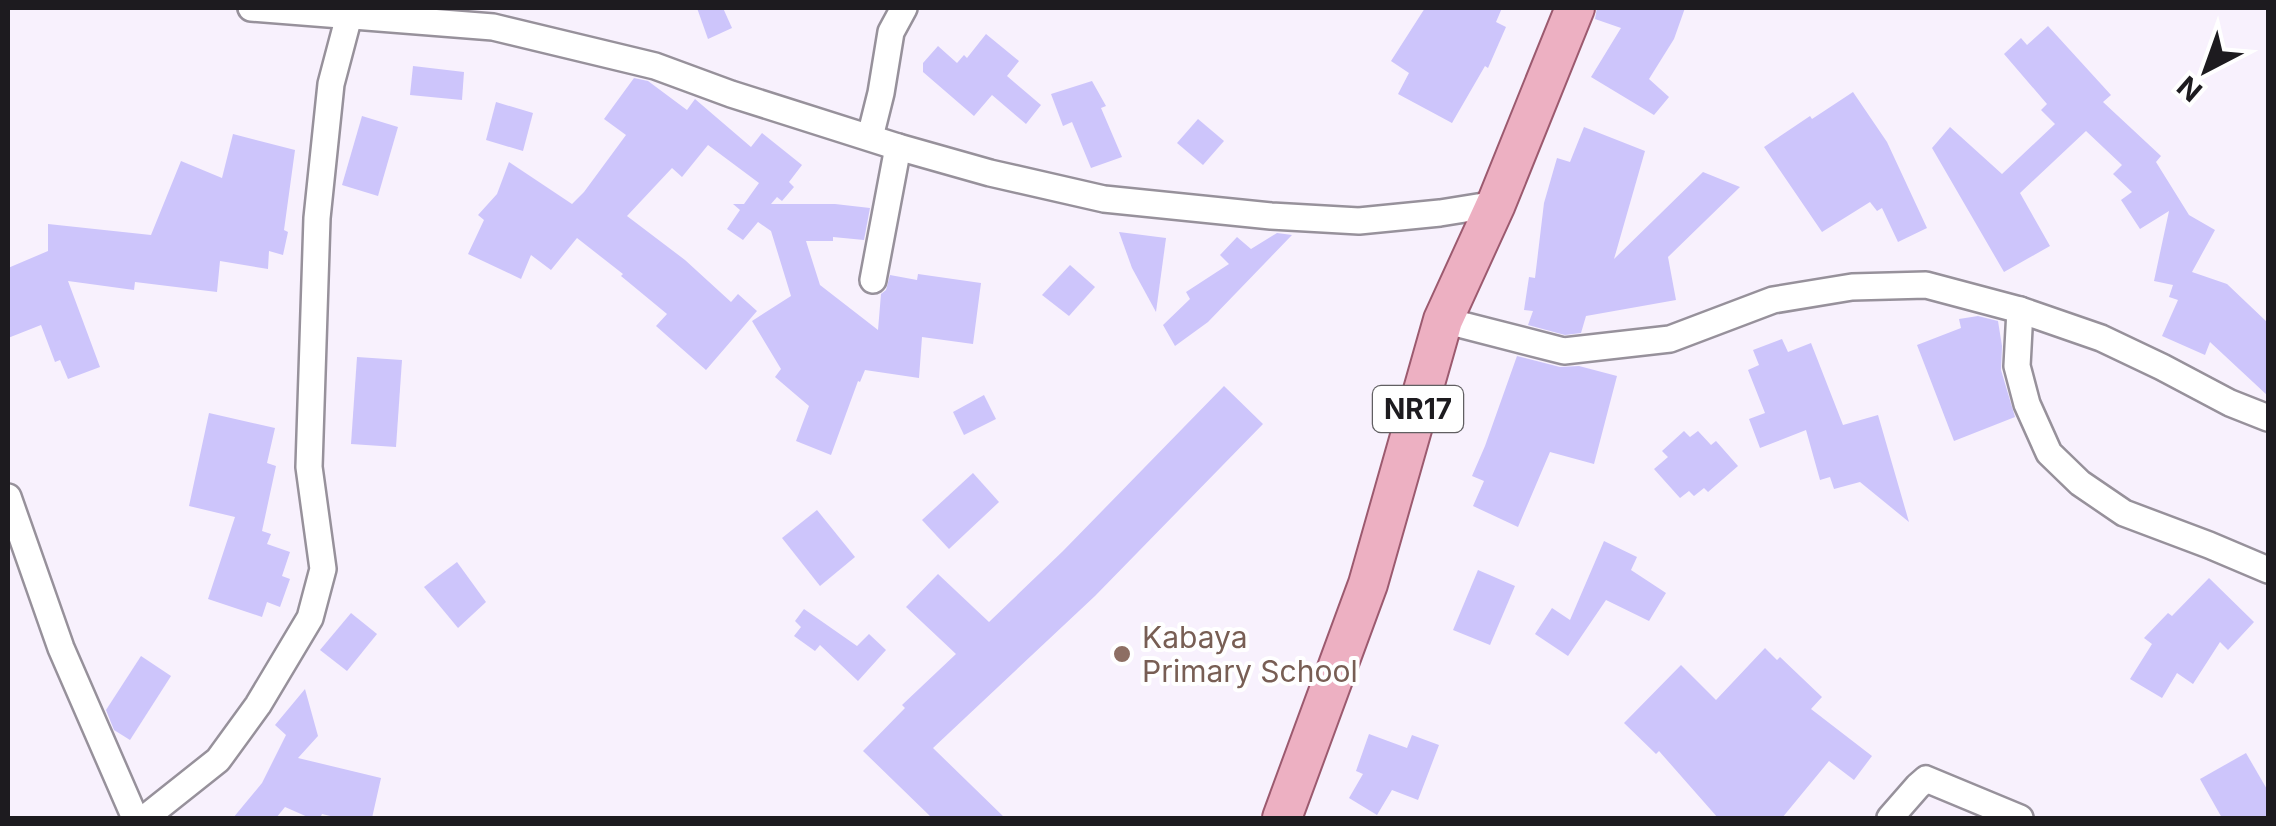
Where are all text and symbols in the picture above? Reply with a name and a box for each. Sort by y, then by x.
north arrow [2156,20,2256,120]
text: N [2170,69,2209,109]
road number: NR17 [1373,386,1463,432]
place label: Kabaya Primary School [1142,619,1358,689]
marker: Kabaya Primary School [1111,643,1133,665]

